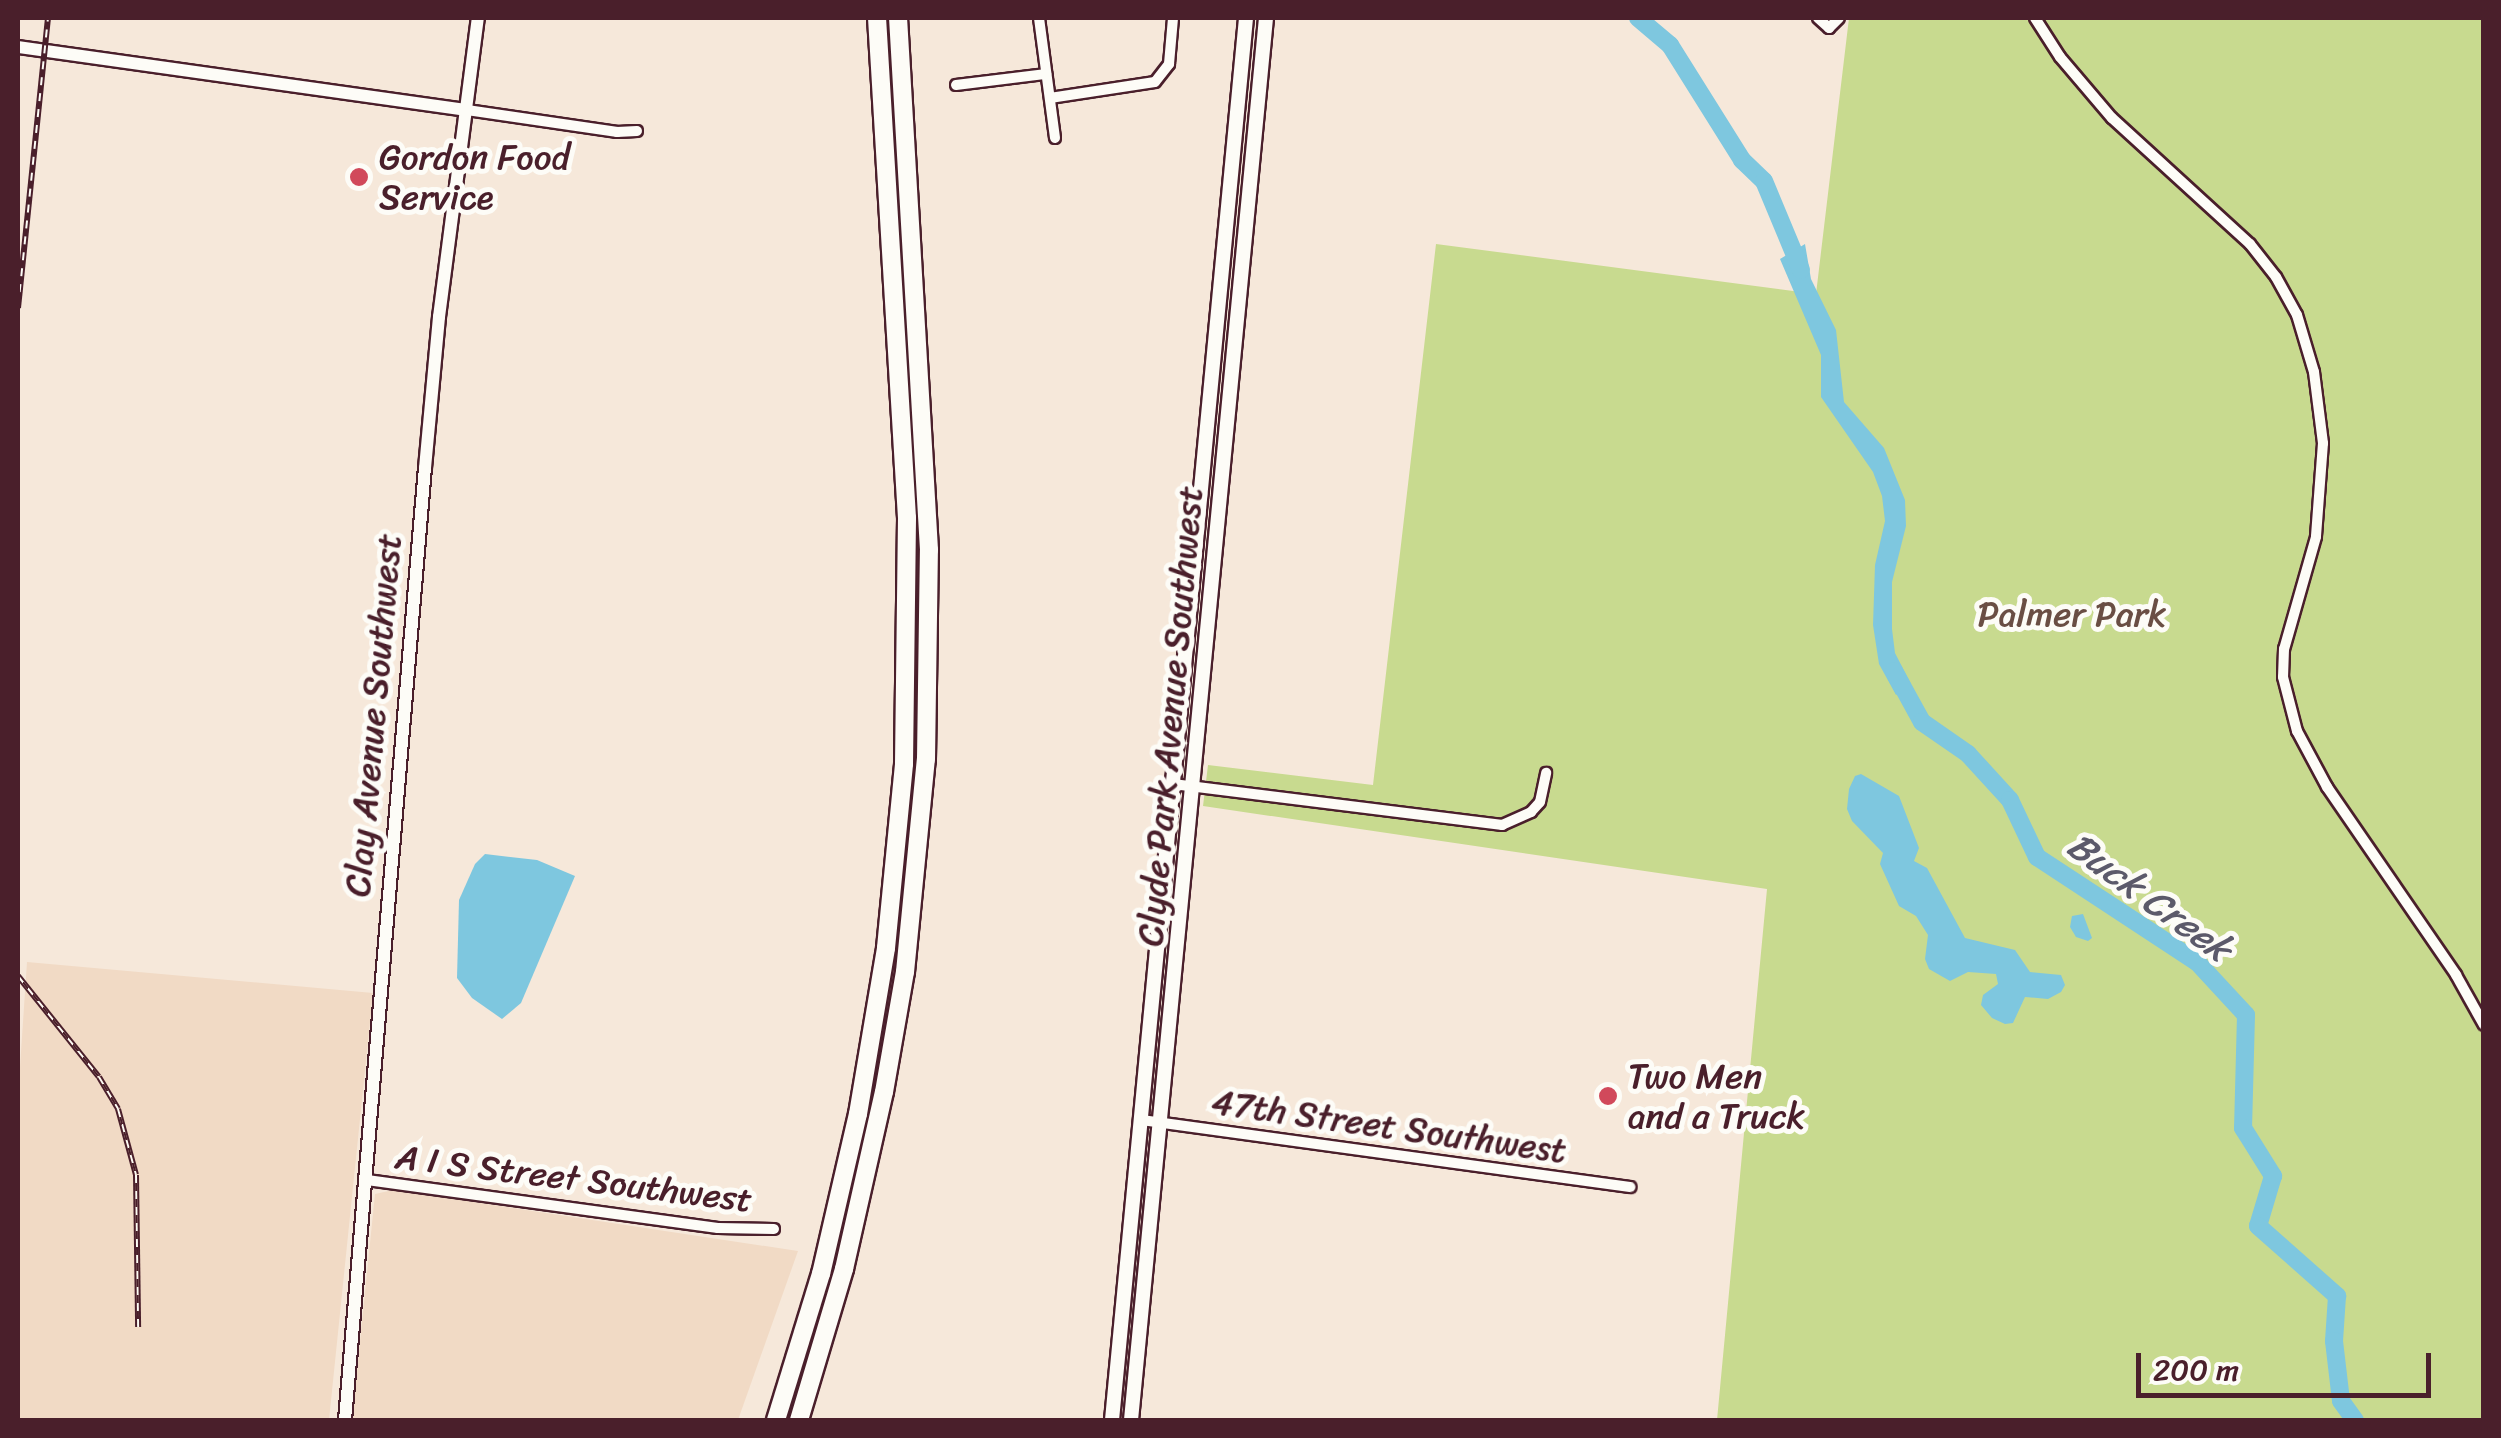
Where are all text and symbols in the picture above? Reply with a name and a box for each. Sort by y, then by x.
place label: Gordon Food Service [379,136,570,218]
marker: Gordon Food Service [348,166,370,188]
street label: Clyde Park Avenue Southwest [1129,484,1211,948]
street label: Clay Avenue Southwest [336,533,410,897]
park label: Palmer Park [1978,593,2166,635]
water label: Buck Creek [2058,822,2240,972]
place label: Two Men and a Truck [1628,1055,1804,1137]
street label: 47th Street Southwest [1208,1080,1570,1172]
marker: Two Men and a Truck [1597,1085,1619,1107]
street label: A I S Street Southwest [392,1135,756,1221]
scale bar [2141,1333,2436,1395]
text: 200 m [2153,1343,2239,1397]

